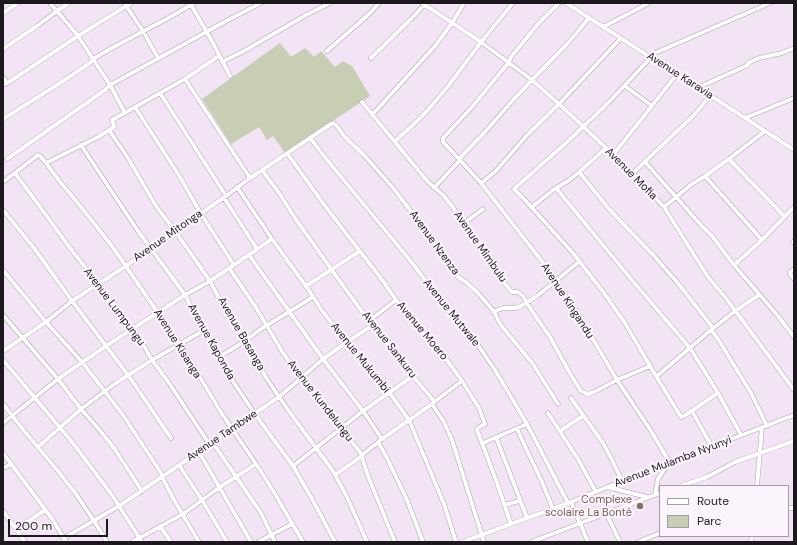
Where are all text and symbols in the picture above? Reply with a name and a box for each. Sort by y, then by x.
street label: Avenue Karavia [644,50,716,102]
street label: Avenue Mofia [602,145,660,203]
street label: Avenue Mitonga [131,207,205,265]
street label: Avenue Nzenza [406,208,462,278]
street label: Avenue Mimbulu [451,209,509,285]
street label: Avenue Kingandu [538,261,596,341]
street label: Avenue Lumpungu [80,265,148,349]
street label: Avenue Mutwale [420,277,482,349]
street label: Avenue Basanga [215,295,267,373]
street label: Avenue Moero [394,299,450,363]
street label: Avenue Kaponda [185,302,237,382]
street label: Avenue Kisanga [150,307,204,381]
street label: Avenue Sankuru [359,309,419,381]
street label: Avenue Mukumbi [327,320,393,396]
street label: Avenue Kundelungu [284,358,356,444]
street label: Avenue Tambwe [184,407,260,465]
street label: Avenue Mulamba Nyunyi [612,433,734,491]
legend [659,485,789,537]
place label: Complexe scolaire La Bonté [545,493,632,519]
text: Route [697,493,729,509]
marker: Complexe scolaire La Bonté [635,501,645,511]
scale bar [10,511,110,537]
text: Parc [697,513,721,529]
text: 200 m [15,518,52,534]

